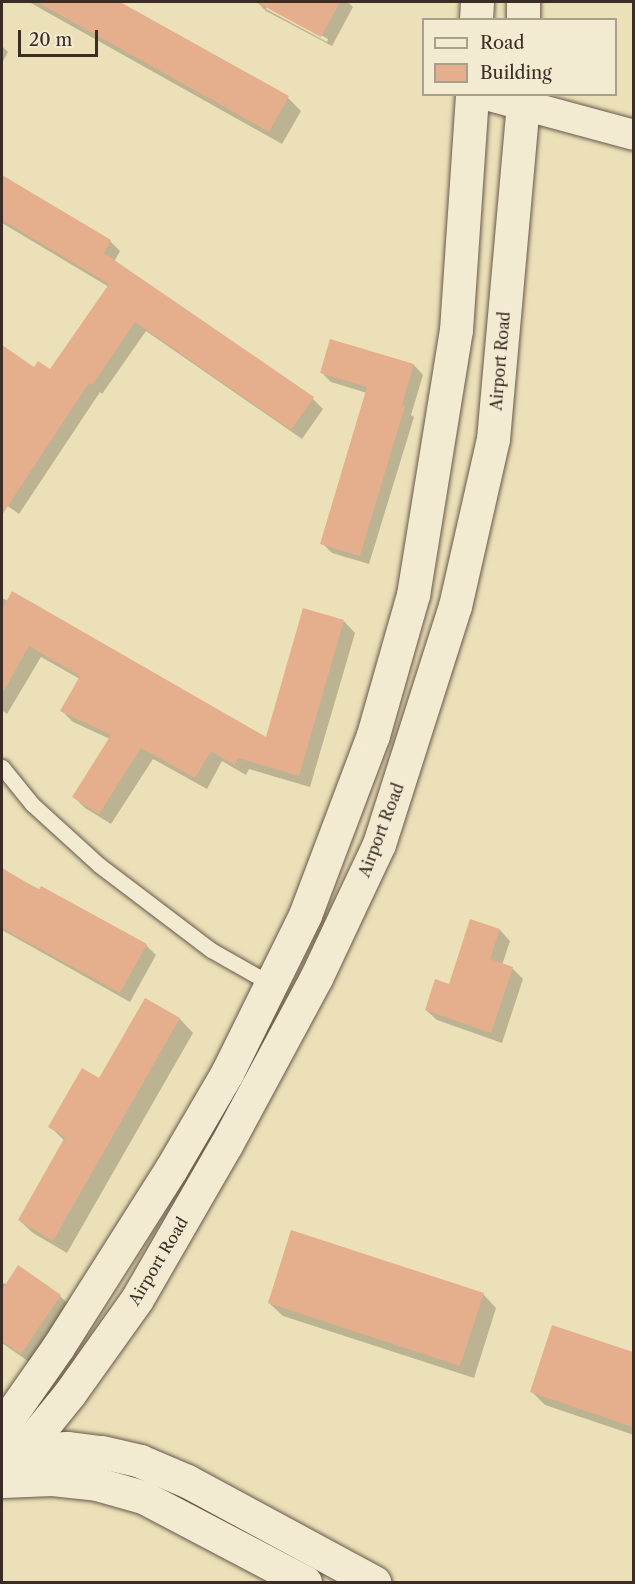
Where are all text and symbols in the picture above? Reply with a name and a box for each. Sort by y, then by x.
scale bar [21,18,100,56]
legend [422,18,617,96]
text: 20 m [29,29,72,51]
text: Road [480,32,525,54]
text: Building [480,62,552,84]
street label: Airport Road [486,311,514,411]
street label: Airport Road [354,780,408,880]
street label: Airport Road [124,1213,192,1309]

